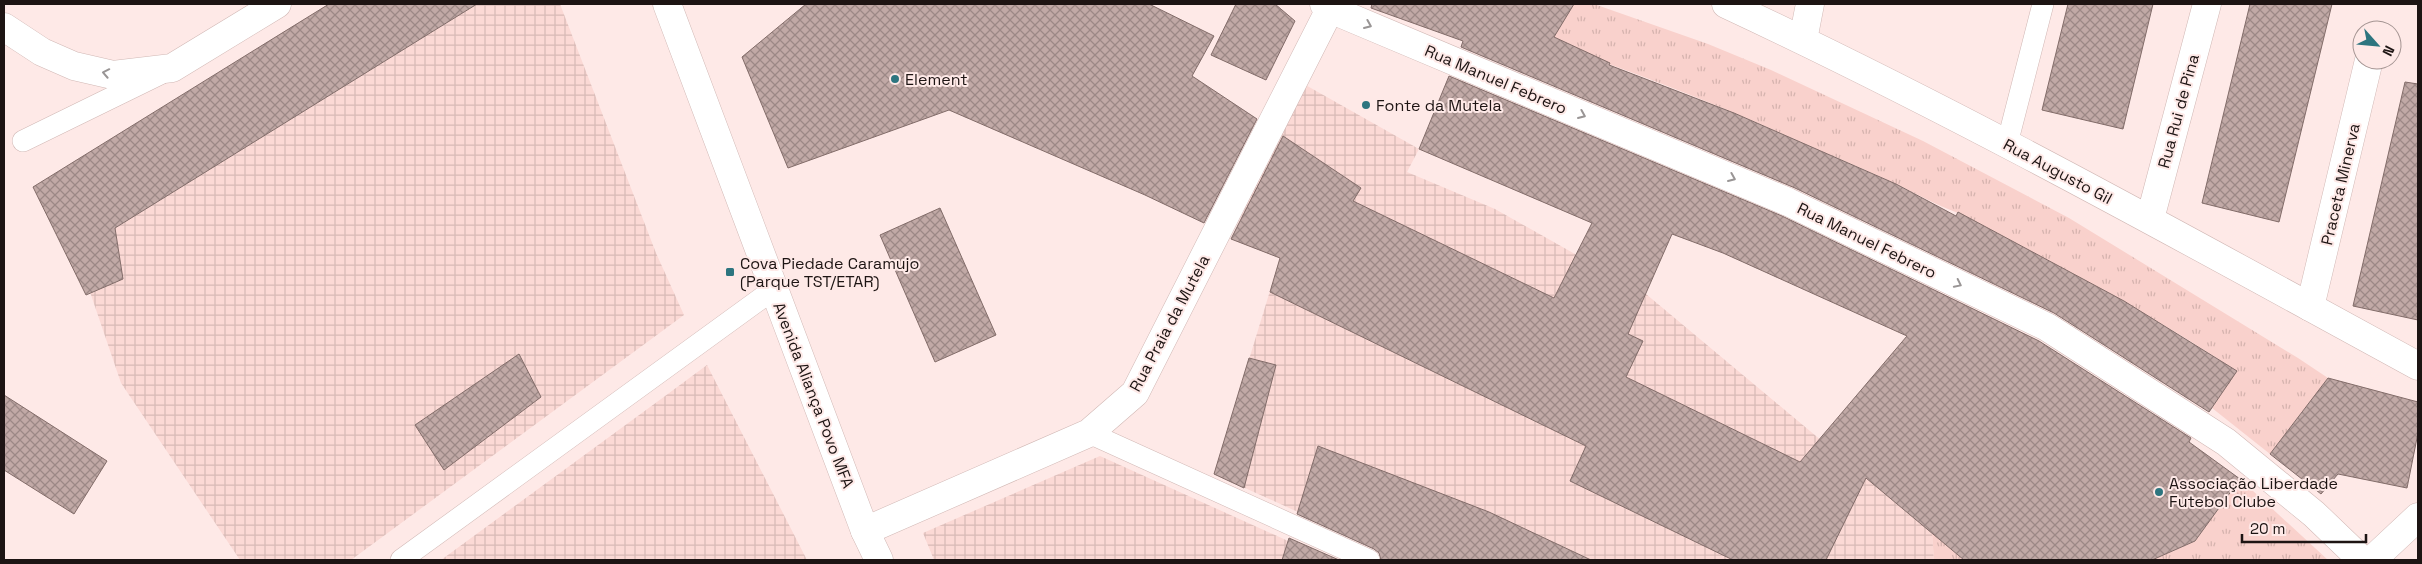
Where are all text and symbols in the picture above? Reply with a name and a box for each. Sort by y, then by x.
one-way arrow [1363,18,1372,29]
north arrow [2352,20,2402,70]
street label: Rua Manuel Febrero [1422,40,1570,119]
text: N [2378,43,2399,59]
street label: Rua Rui de Pina [2153,52,2204,171]
one-way arrow [102,68,110,79]
place label: Element [905,69,968,90]
marker: Element [889,73,901,85]
place label: Fonte da Mutela [1376,95,1502,116]
marker: Fonte da Mutela [1360,99,1372,111]
one-way arrow [1577,109,1586,119]
street label: Praceta Minerva [2316,121,2365,247]
street label: Rua Augusto Gil [2000,134,2116,209]
one-way arrow [1727,172,1736,183]
street label: Rua Manuel Febrero [1794,198,1940,283]
street label: Rua Praia da Mutela [1125,251,1214,395]
place label: Cova Piedade Caramujo (Parque TST/ETAR) [740,253,919,292]
marker: Cova Piedade Caramujo (Parque TST/ETAR) [724,266,736,278]
one-way arrow [1953,278,1962,288]
street label: Avenida Aliança Povo MFA [768,299,859,491]
place label: Associação Liberdade Futebol Clube [2169,473,2338,512]
marker: Associação Liberdade Futebol Clube [2153,486,2165,498]
scale bar [2242,512,2366,544]
text: 20 m [2250,519,2285,538]

